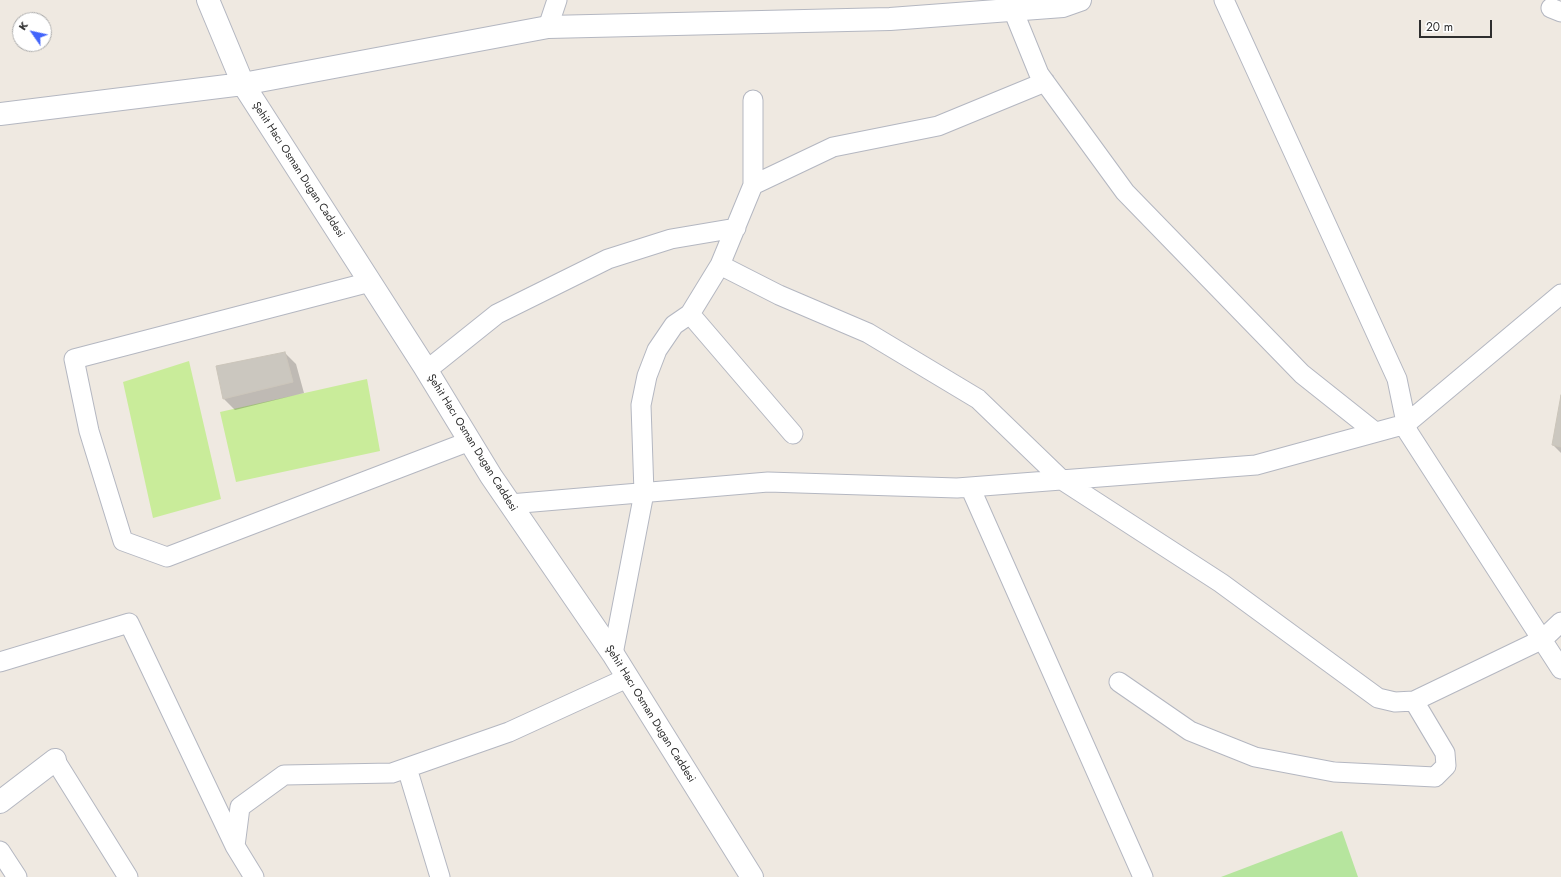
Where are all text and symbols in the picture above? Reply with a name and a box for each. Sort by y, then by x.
north arrow [12,12,52,52]
scale bar [1421,12,1494,38]
text: K [14,18,32,34]
text: 20 m [1426,18,1453,36]
street label: Şehit Hacı Osman Dugan Caddesi [249,100,347,240]
street label: Şehit Hacı Osman Dugan Caddesi [424,372,520,514]
street label: Şehit Hacı Osman Dugan Caddesi [602,643,698,785]

